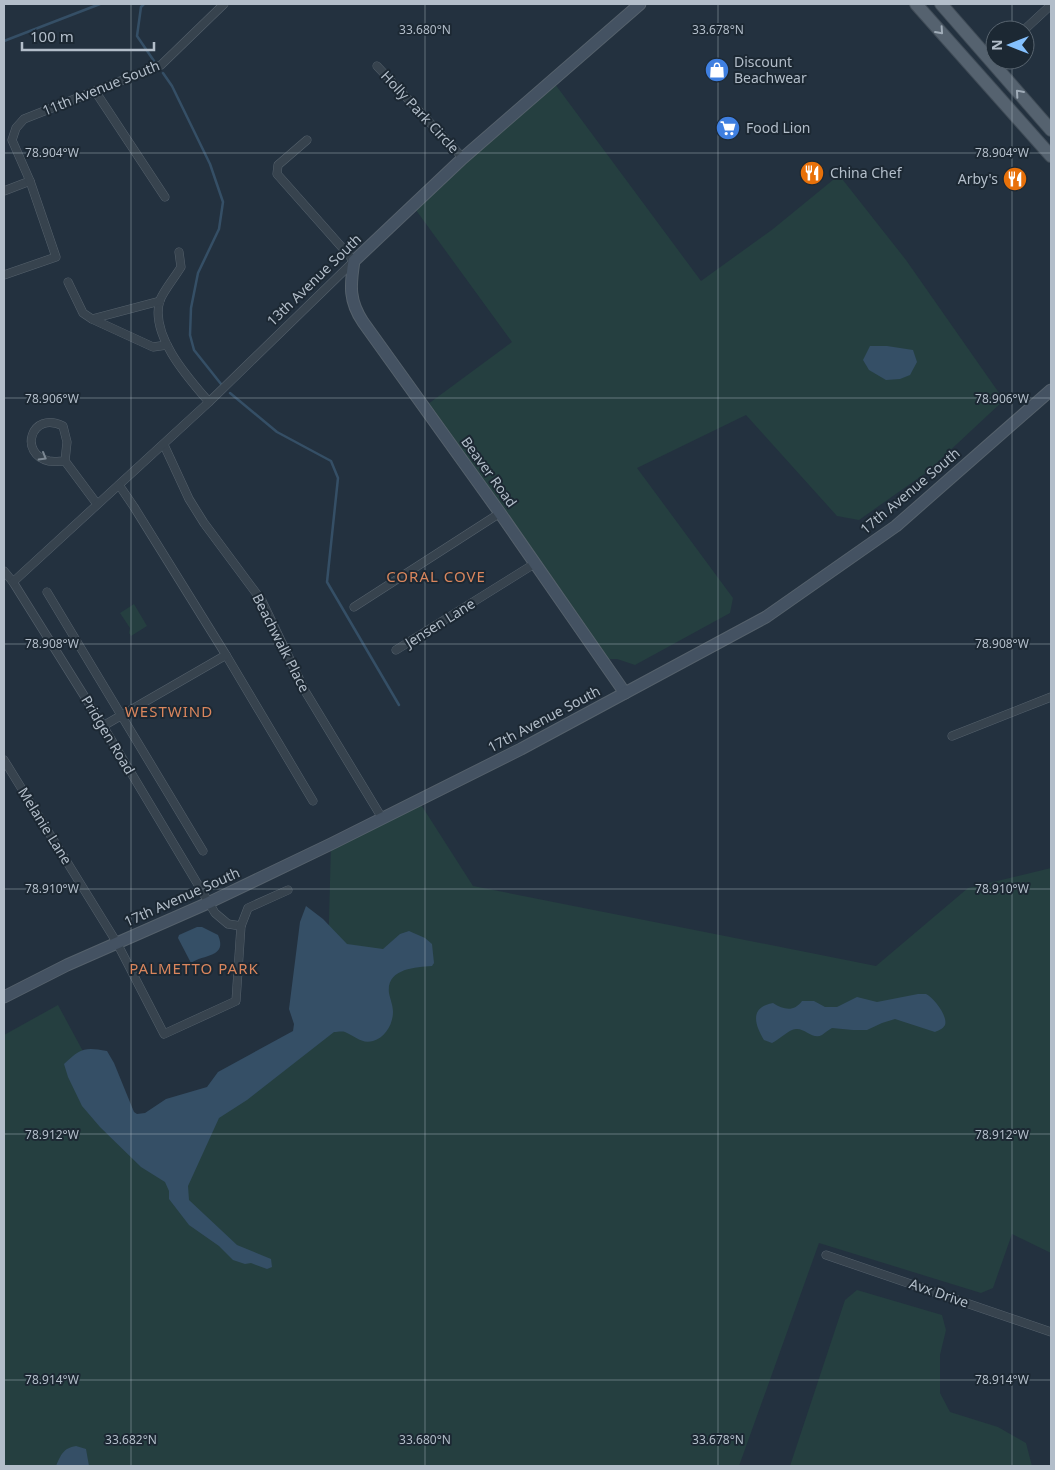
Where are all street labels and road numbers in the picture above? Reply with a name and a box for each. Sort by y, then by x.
street label: 11th Avenue South [39,55,162,120]
street label: Holly Park Circle [377,66,464,157]
street label: 13th Avenue South [262,230,365,330]
street label: Beaver Road [457,433,521,511]
street label: 17th Avenue South [856,443,964,538]
street label: Beachwalk Place [248,590,315,695]
street label: Jensen Lane [400,594,478,653]
street label: 17th Avenue South [484,681,603,756]
street label: Pridgen Road [77,692,139,778]
street label: Melanie Lane [14,784,77,868]
street label: 17th Avenue South [121,863,243,931]
street label: Avx Drive [907,1273,972,1312]

